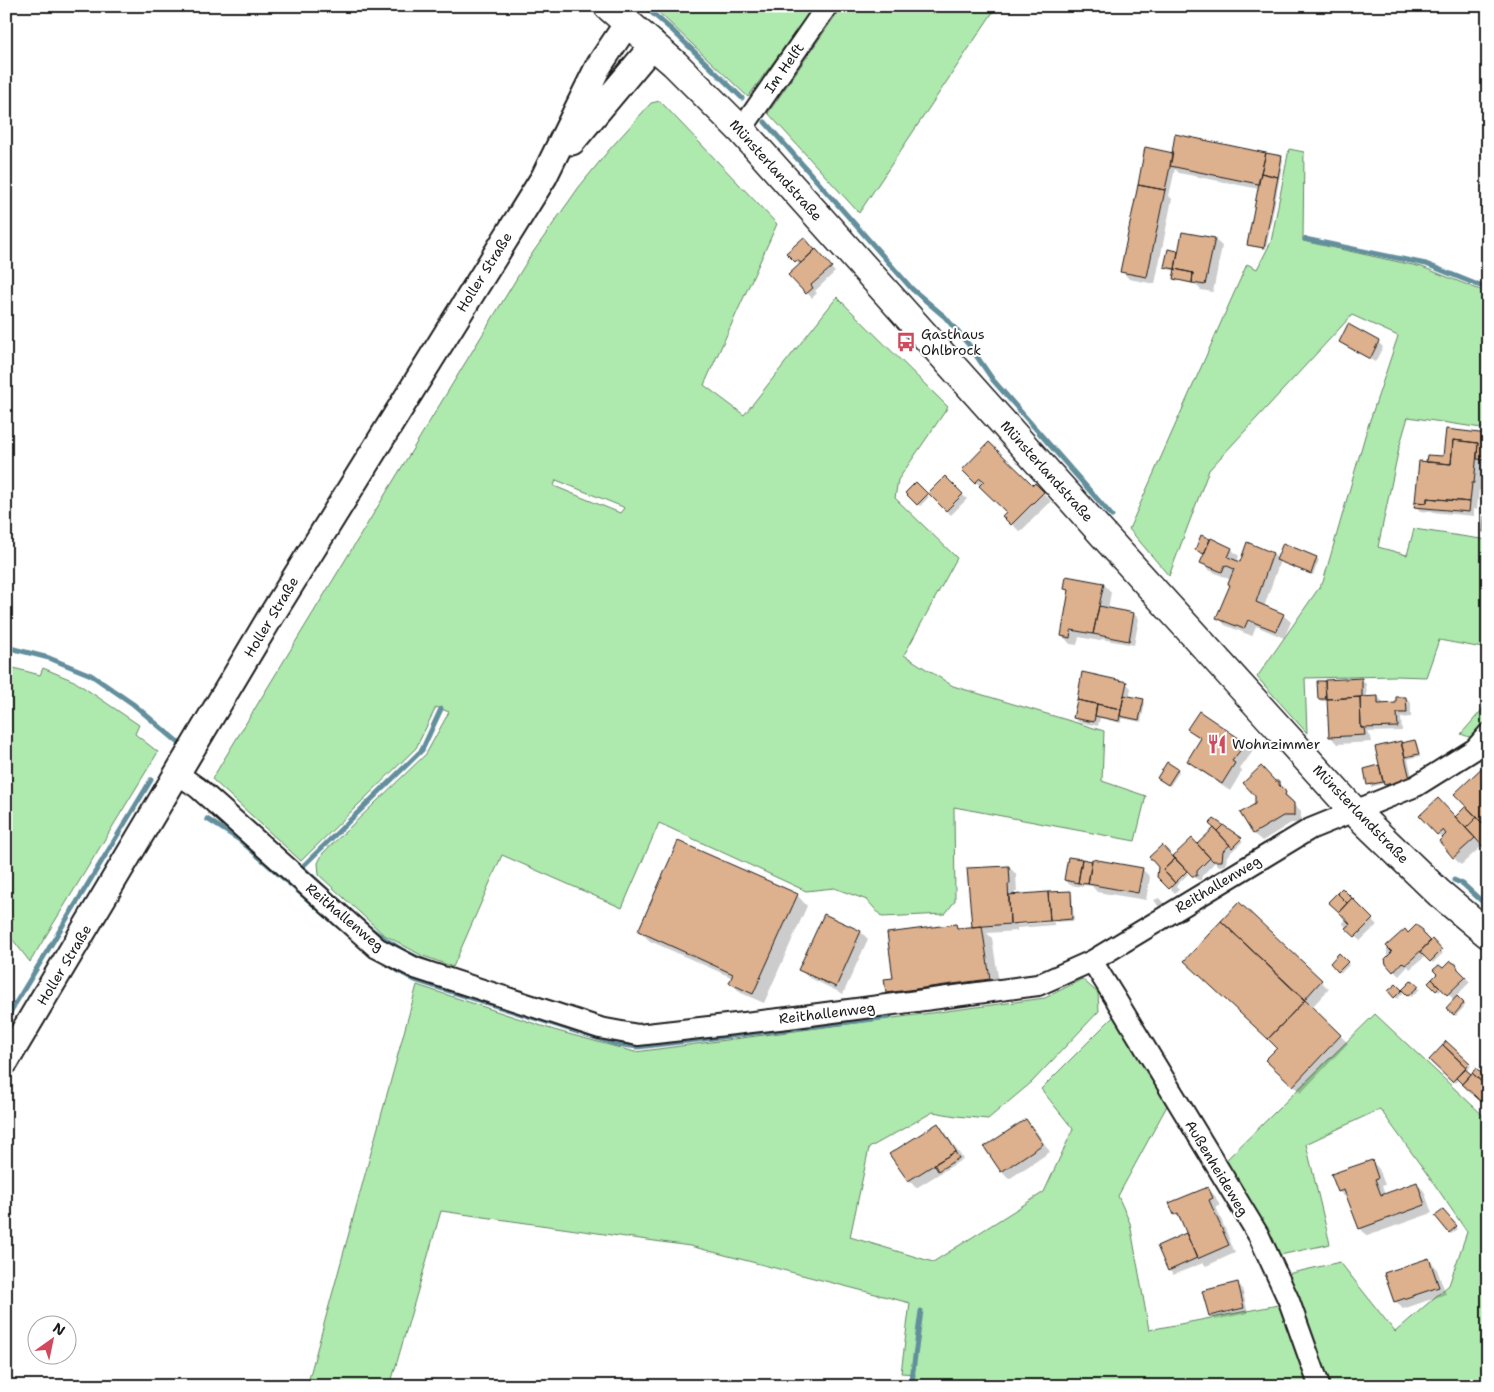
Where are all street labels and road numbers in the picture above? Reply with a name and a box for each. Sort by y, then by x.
street label: Im Helft [760,39,808,97]
street label: Münsterlandstraße [726,116,826,225]
street label: Holler Straße [452,229,516,315]
street label: Münsterlandstraße [997,417,1097,526]
street label: Holler Straße [240,573,302,661]
street label: Münsterlandstraße [1309,761,1413,867]
street label: Reithallenweg [1172,851,1264,917]
street label: Reithallenweg [302,879,388,955]
street label: Holler Straße [33,921,95,1009]
street label: Reithallenweg [778,998,876,1028]
street label: Außenheideweg [1181,1117,1253,1219]

